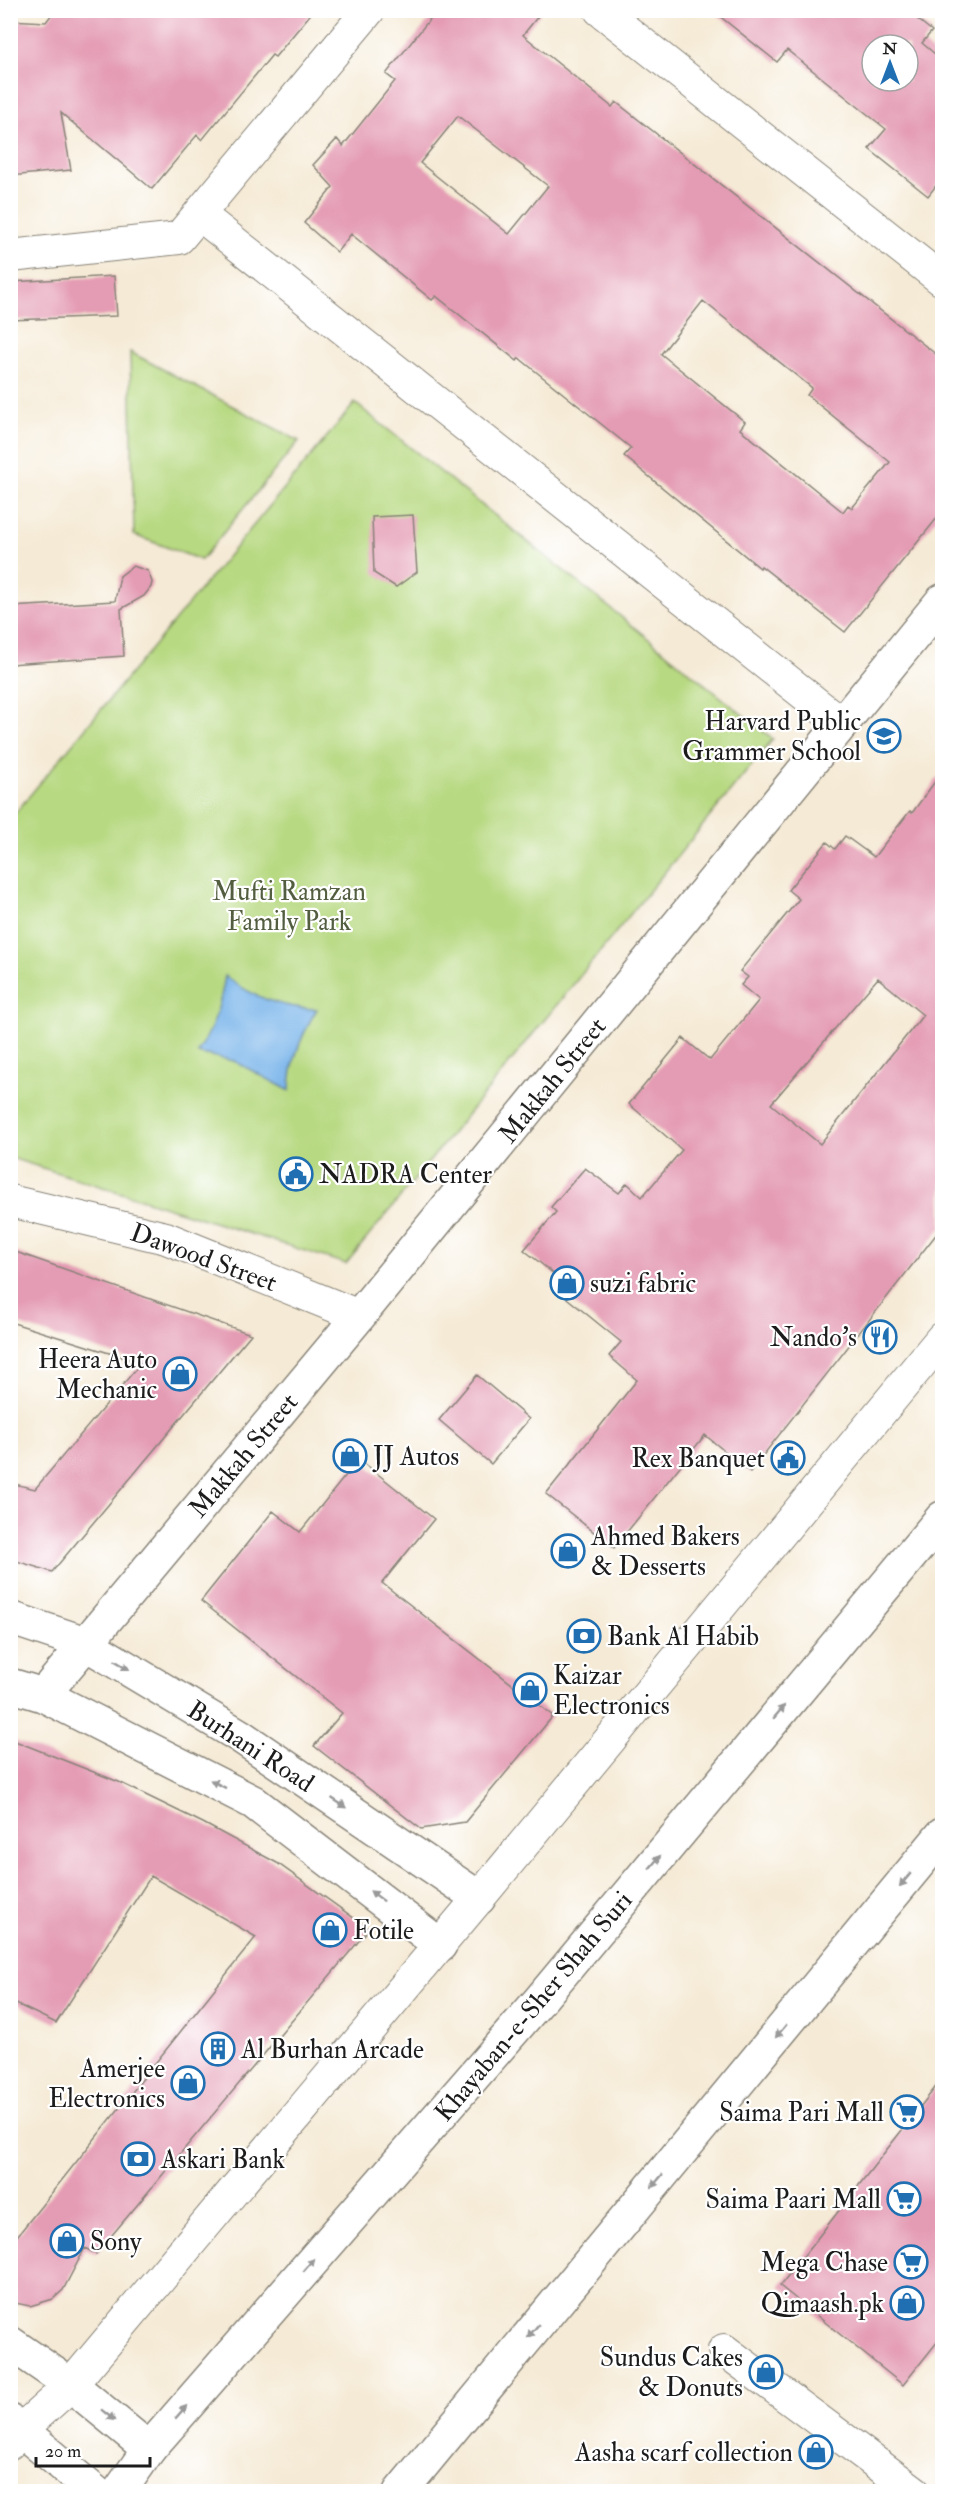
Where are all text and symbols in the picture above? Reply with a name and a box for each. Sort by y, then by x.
north arrow [860,33,920,93]
text: N [882,39,898,59]
place label: Harvard Public Grammer School [682,706,861,768]
school or university icon: Harvard Public Grammer School [866,718,902,754]
park label: Mufti Ramzan Family Park [212,876,366,938]
street label: Makkah Street [492,1011,613,1150]
public building icon: NADRA Center [278,1156,314,1192]
place label: NADRA Center [319,1159,492,1191]
street label: Dawood Street [126,1217,281,1299]
shop icon: suzi fabric [549,1265,585,1301]
place label: suzi fabric [590,1268,696,1300]
restaurant icon: Nando's [862,1319,898,1355]
place label: Nando's [770,1322,857,1354]
place label: Heera Auto Mechanic [38,1344,157,1406]
shop icon: Heera Auto Mechanic [162,1356,198,1392]
street label: Makkah Street [182,1387,305,1524]
shop icon: JJ Autos [332,1438,368,1474]
public building icon: Rex Banquet [770,1440,806,1476]
place label: JJ Autos [372,1441,459,1473]
place label: Rex Banquet [631,1443,765,1475]
place label: Ahmed Bakers & Desserts [590,1521,740,1583]
shop icon: Ahmed Bakers & Desserts [550,1533,586,1569]
bank icon: Bank Al Habib [566,1618,602,1654]
place label: Bank Al Habib [607,1621,759,1653]
one-way arrow [114,1660,131,1670]
place label: Kaizar Electronics [553,1660,670,1722]
shop icon: Kaizar Electronics [512,1672,548,1708]
street label: Burhani Road [181,1694,320,1800]
one-way arrow [772,1705,785,1720]
one-way arrow [209,1779,226,1789]
one-way arrow [331,1797,347,1809]
one-way arrow [648,1854,661,1870]
one-way arrow [899,1872,912,1888]
street label: Khayaban-e-Sher Shah Suri [428,1885,639,2128]
one-way arrow [369,1891,384,1903]
shop icon: Fotile [312,1912,348,1948]
place label: Fotile [353,1915,414,1947]
one-way arrow [775,2023,788,2038]
building icon: Al Burhan Arcade [200,2031,236,2067]
place label: Al Burhan Arcade [240,2034,424,2066]
place label: Amerjee Electronics [48,2053,165,2115]
shop icon: Amerjee Electronics [170,2065,206,2101]
supermarket icon: Saima Pari Mall [889,2094,925,2130]
place label: Saima Pari Mall [719,2097,884,2129]
bank icon: Askari Bank [120,2141,156,2177]
place label: Askari Bank [160,2144,286,2176]
one-way arrow [651,2173,664,2188]
supermarket icon: Saima Paari Mall [886,2181,922,2217]
place label: Saima Paari Mall [706,2184,881,2216]
shop icon: Sony [49,2223,85,2259]
place label: Sony [90,2226,142,2258]
supermarket icon: Mega Chase [893,2244,929,2280]
place label: Mega Chase [760,2247,888,2279]
one-way arrow [302,2258,315,2273]
shop icon: Qimaash.pk [889,2285,925,2321]
place label: Qimaash.pk [761,2288,885,2321]
one-way arrow [526,2323,539,2339]
place label: Sundus Cakes & Donuts [600,2342,743,2404]
shop icon: Sundus Cakes & Donuts [748,2354,784,2390]
one-way arrow [174,2405,187,2420]
one-way arrow [100,2409,116,2422]
scale bar [36,2430,150,2468]
shop icon: Aasha scarf collection [798,2434,834,2470]
place label: Aasha scarf collection [574,2437,793,2469]
text: 20 m [45,2440,81,2463]

